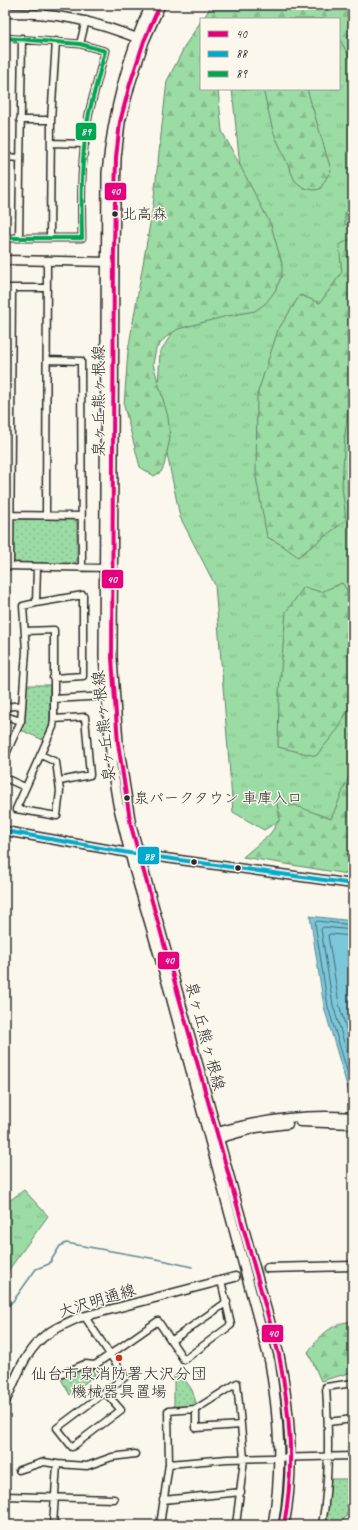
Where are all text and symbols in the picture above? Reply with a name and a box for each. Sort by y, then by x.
legend [200,18,340,90]
text: 40 [236,26,248,42]
text: 88 [236,46,248,62]
text: 89 [236,66,248,82]
line badge: 89 [75,122,97,141]
text: 89 [81,124,92,138]
line badge: 40 [104,182,127,201]
text: 40 [110,184,121,198]
place label: 北高森 [122,205,167,224]
marker: 北高森 [110,209,120,219]
street label: 泉ヶ丘熊ヶ根線 [89,345,109,457]
line badge: 40 [101,569,124,589]
text: 40 [107,572,118,586]
street label: 泉ヶ丘熊ヶ根線 [88,669,120,783]
place label: 泉パークタウン 車庫入口 [134,789,302,808]
marker: 泉パークタウン 車庫入口 [122,793,132,803]
line badge: 88 [137,846,160,865]
text: 88 [144,849,156,863]
unlabelled marker [189,857,199,867]
unlabelled marker [233,863,243,873]
line badge: 40 [157,951,180,970]
text: 40 [164,953,175,967]
street label: 泉ヶ丘熊ヶ根線 [181,979,229,1093]
street label: 大沢明通線 [56,1280,138,1322]
line badge: 40 [261,1324,284,1343]
text: 40 [268,1326,279,1340]
marker: 仙台市泉消防署大沢分団 機械器具置場 [114,1353,124,1363]
place label: 仙台市泉消防署大沢分団 機械器具置場 [31,1364,207,1402]

